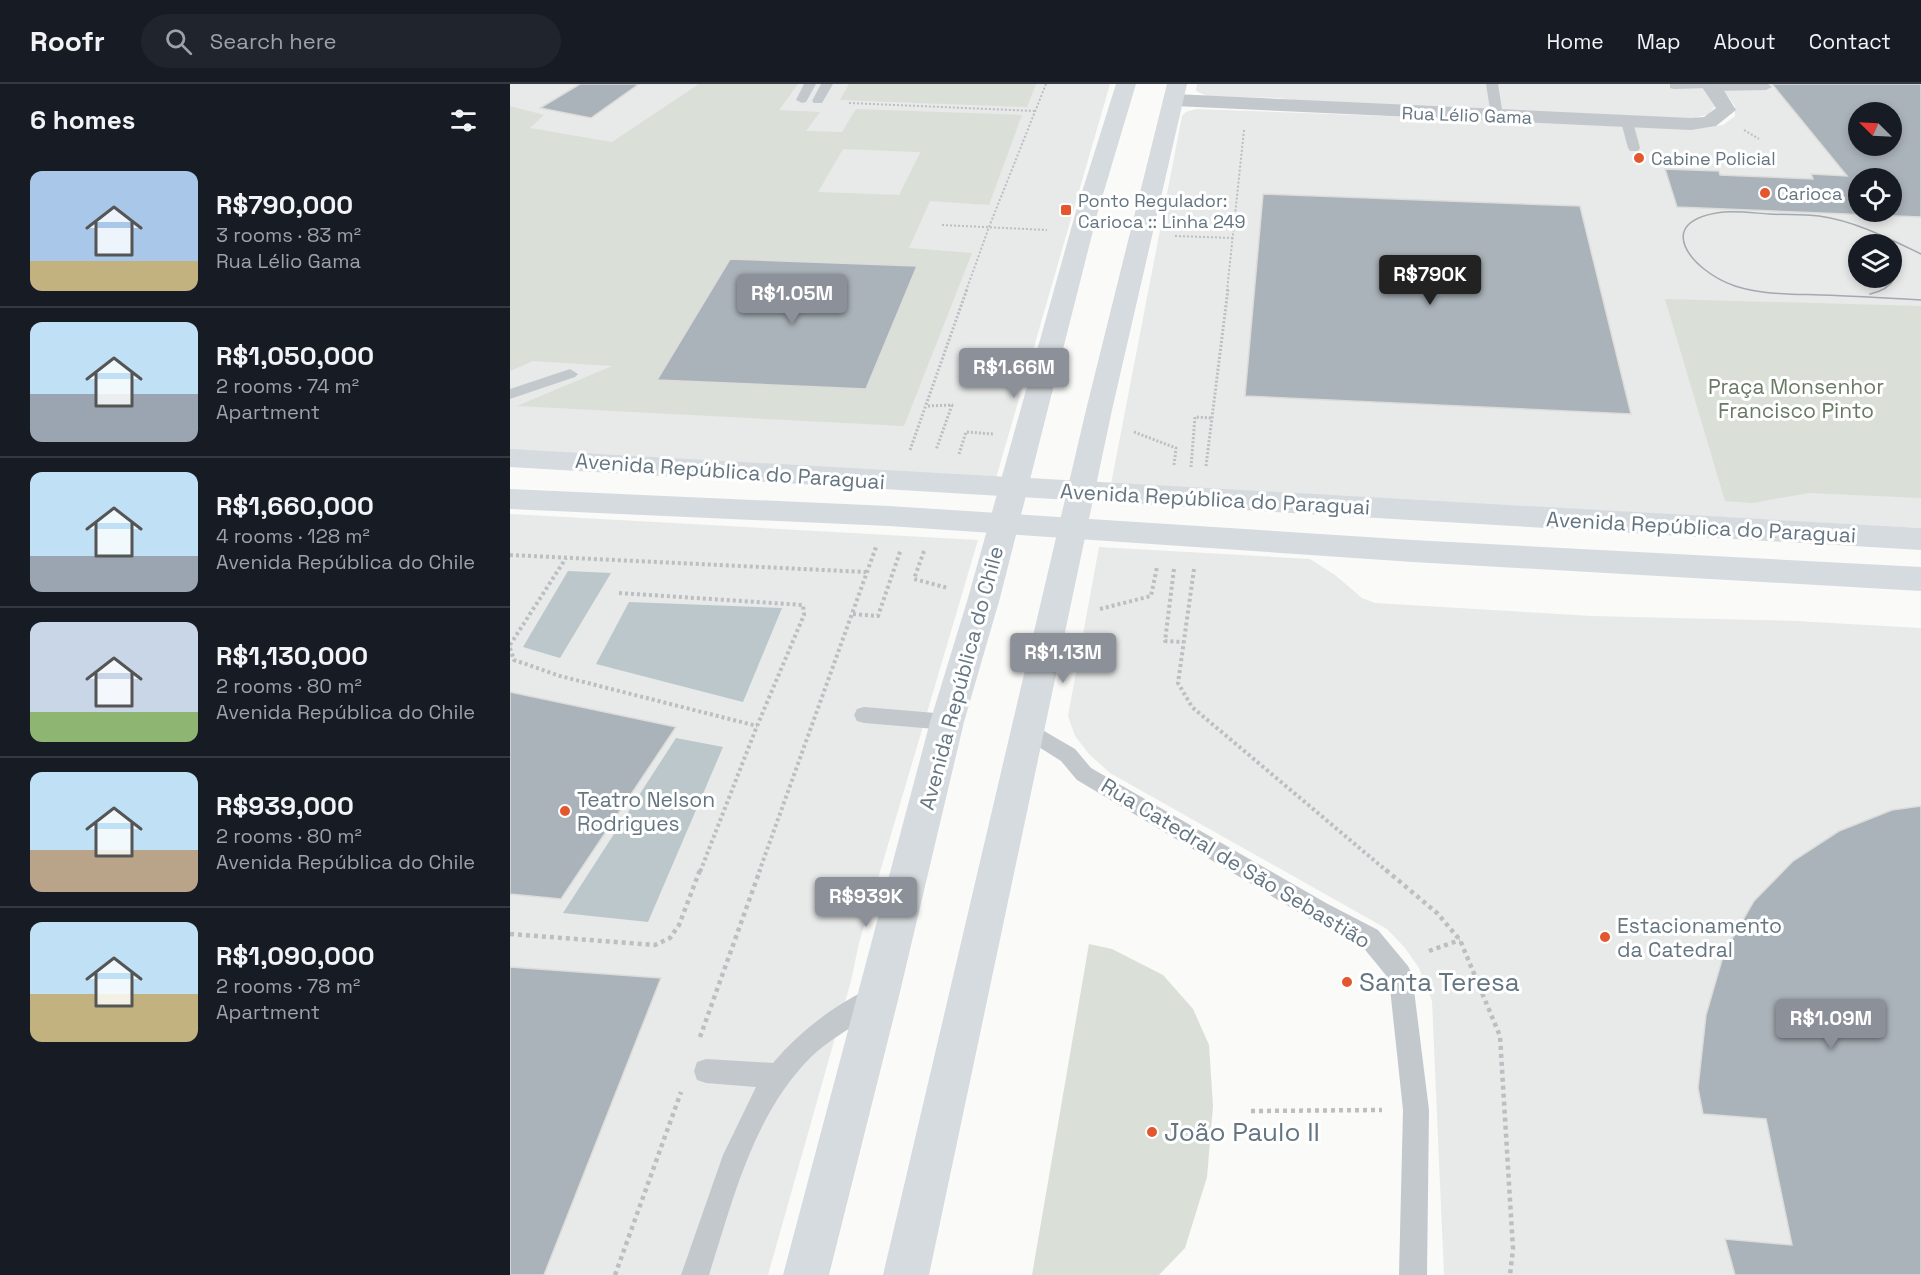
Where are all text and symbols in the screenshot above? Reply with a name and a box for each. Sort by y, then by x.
search box [141,14,561,68]
text: Roofr [30,23,105,59]
icon: search [162,25,195,58]
text: Search here [210,27,337,55]
text: Home [1546,28,1604,55]
text: Map [1637,28,1681,55]
text: About [1714,28,1776,55]
text: Contact [1809,28,1891,55]
street label: Rua Lélio Gama [1401,101,1533,129]
north arrow [1848,102,1902,156]
map controls [1848,102,1902,288]
text: 6 homes [30,103,135,137]
icon: filters [447,104,480,137]
place label: Cabine Policial [1651,147,1776,170]
marker: Cabine Policial [1632,151,1646,165]
button: locate [1848,168,1902,222]
place label: Carioca [1777,182,1842,205]
marker: Carioca [1758,186,1772,200]
text: R$790,000 [216,188,353,222]
place label: Ponto Regulador: Carioca :: Linha 249 [1078,189,1246,233]
icon: home [78,195,150,267]
marker: Ponto Regulador: Carioca :: Linha 249 [1059,203,1073,217]
text: 3 rooms · 83 m² [216,222,361,248]
button: layers [1848,234,1902,288]
text: Rua Lélio Gama [216,248,361,274]
pin: R$790K [1381,255,1479,306]
text: R$790K [1393,261,1467,287]
pin: R$1.05M [737,274,847,325]
text: R$1.05M [751,280,833,306]
text: R$1,050,000 [216,339,374,373]
icon: home [78,346,150,418]
pin: R$1.66M [959,348,1069,399]
text: R$1.66M [973,354,1055,380]
text: 2 rooms · 74 m² [216,373,359,399]
park label: Praça Monsenhor Francisco Pinto [1708,373,1884,424]
text: Apartment [216,399,320,425]
street label: Avenida República do Paraguai [574,447,886,495]
street label: Avenida República do Paraguai [1059,477,1371,521]
text: R$1,660,000 [216,489,374,523]
icon: home [78,496,150,568]
street label: Avenida República do Paraguai [1545,505,1857,549]
text: 4 rooms · 128 m² [216,523,370,549]
street label: Avenida República do Chile [913,543,1009,813]
text: Avenida República do Chile [216,549,475,575]
pin: R$1.13M [1008,633,1118,684]
text: R$1,130,000 [216,639,368,673]
text: R$1.13M [1024,639,1102,665]
icon: home [78,646,150,718]
text: 2 rooms · 80 m² [216,673,362,699]
text: Avenida República do Chile [216,699,475,725]
street label: Rua Catedral de São Sebastião [1096,772,1376,954]
place label: Teatro Nelson Rodrigues [577,786,715,837]
text: R$939,000 [216,789,354,823]
icon: home [78,796,150,868]
marker: Teatro Nelson Rodrigues [558,804,572,818]
text: 2 rooms · 80 m² [216,823,362,849]
text: Avenida República do Chile [216,849,475,875]
pin: R$939K [817,877,915,928]
text: R$939K [829,883,903,909]
place label: Estacionamento da Catedral [1617,912,1782,963]
marker: Estacionamento da Catedral [1598,930,1612,944]
text: R$1,090,000 [216,939,375,973]
icon: home [78,946,150,1018]
place label: Santa Teresa [1359,965,1520,999]
text: 2 rooms · 78 m² [216,973,360,999]
marker: Santa Teresa [1340,975,1354,989]
text: Apartment [216,999,320,1025]
pin: R$1.09M [1776,999,1886,1050]
text: R$1.09M [1790,1005,1872,1031]
place label: João Paulo II [1164,1115,1320,1149]
marker: João Paulo II [1145,1125,1159,1139]

